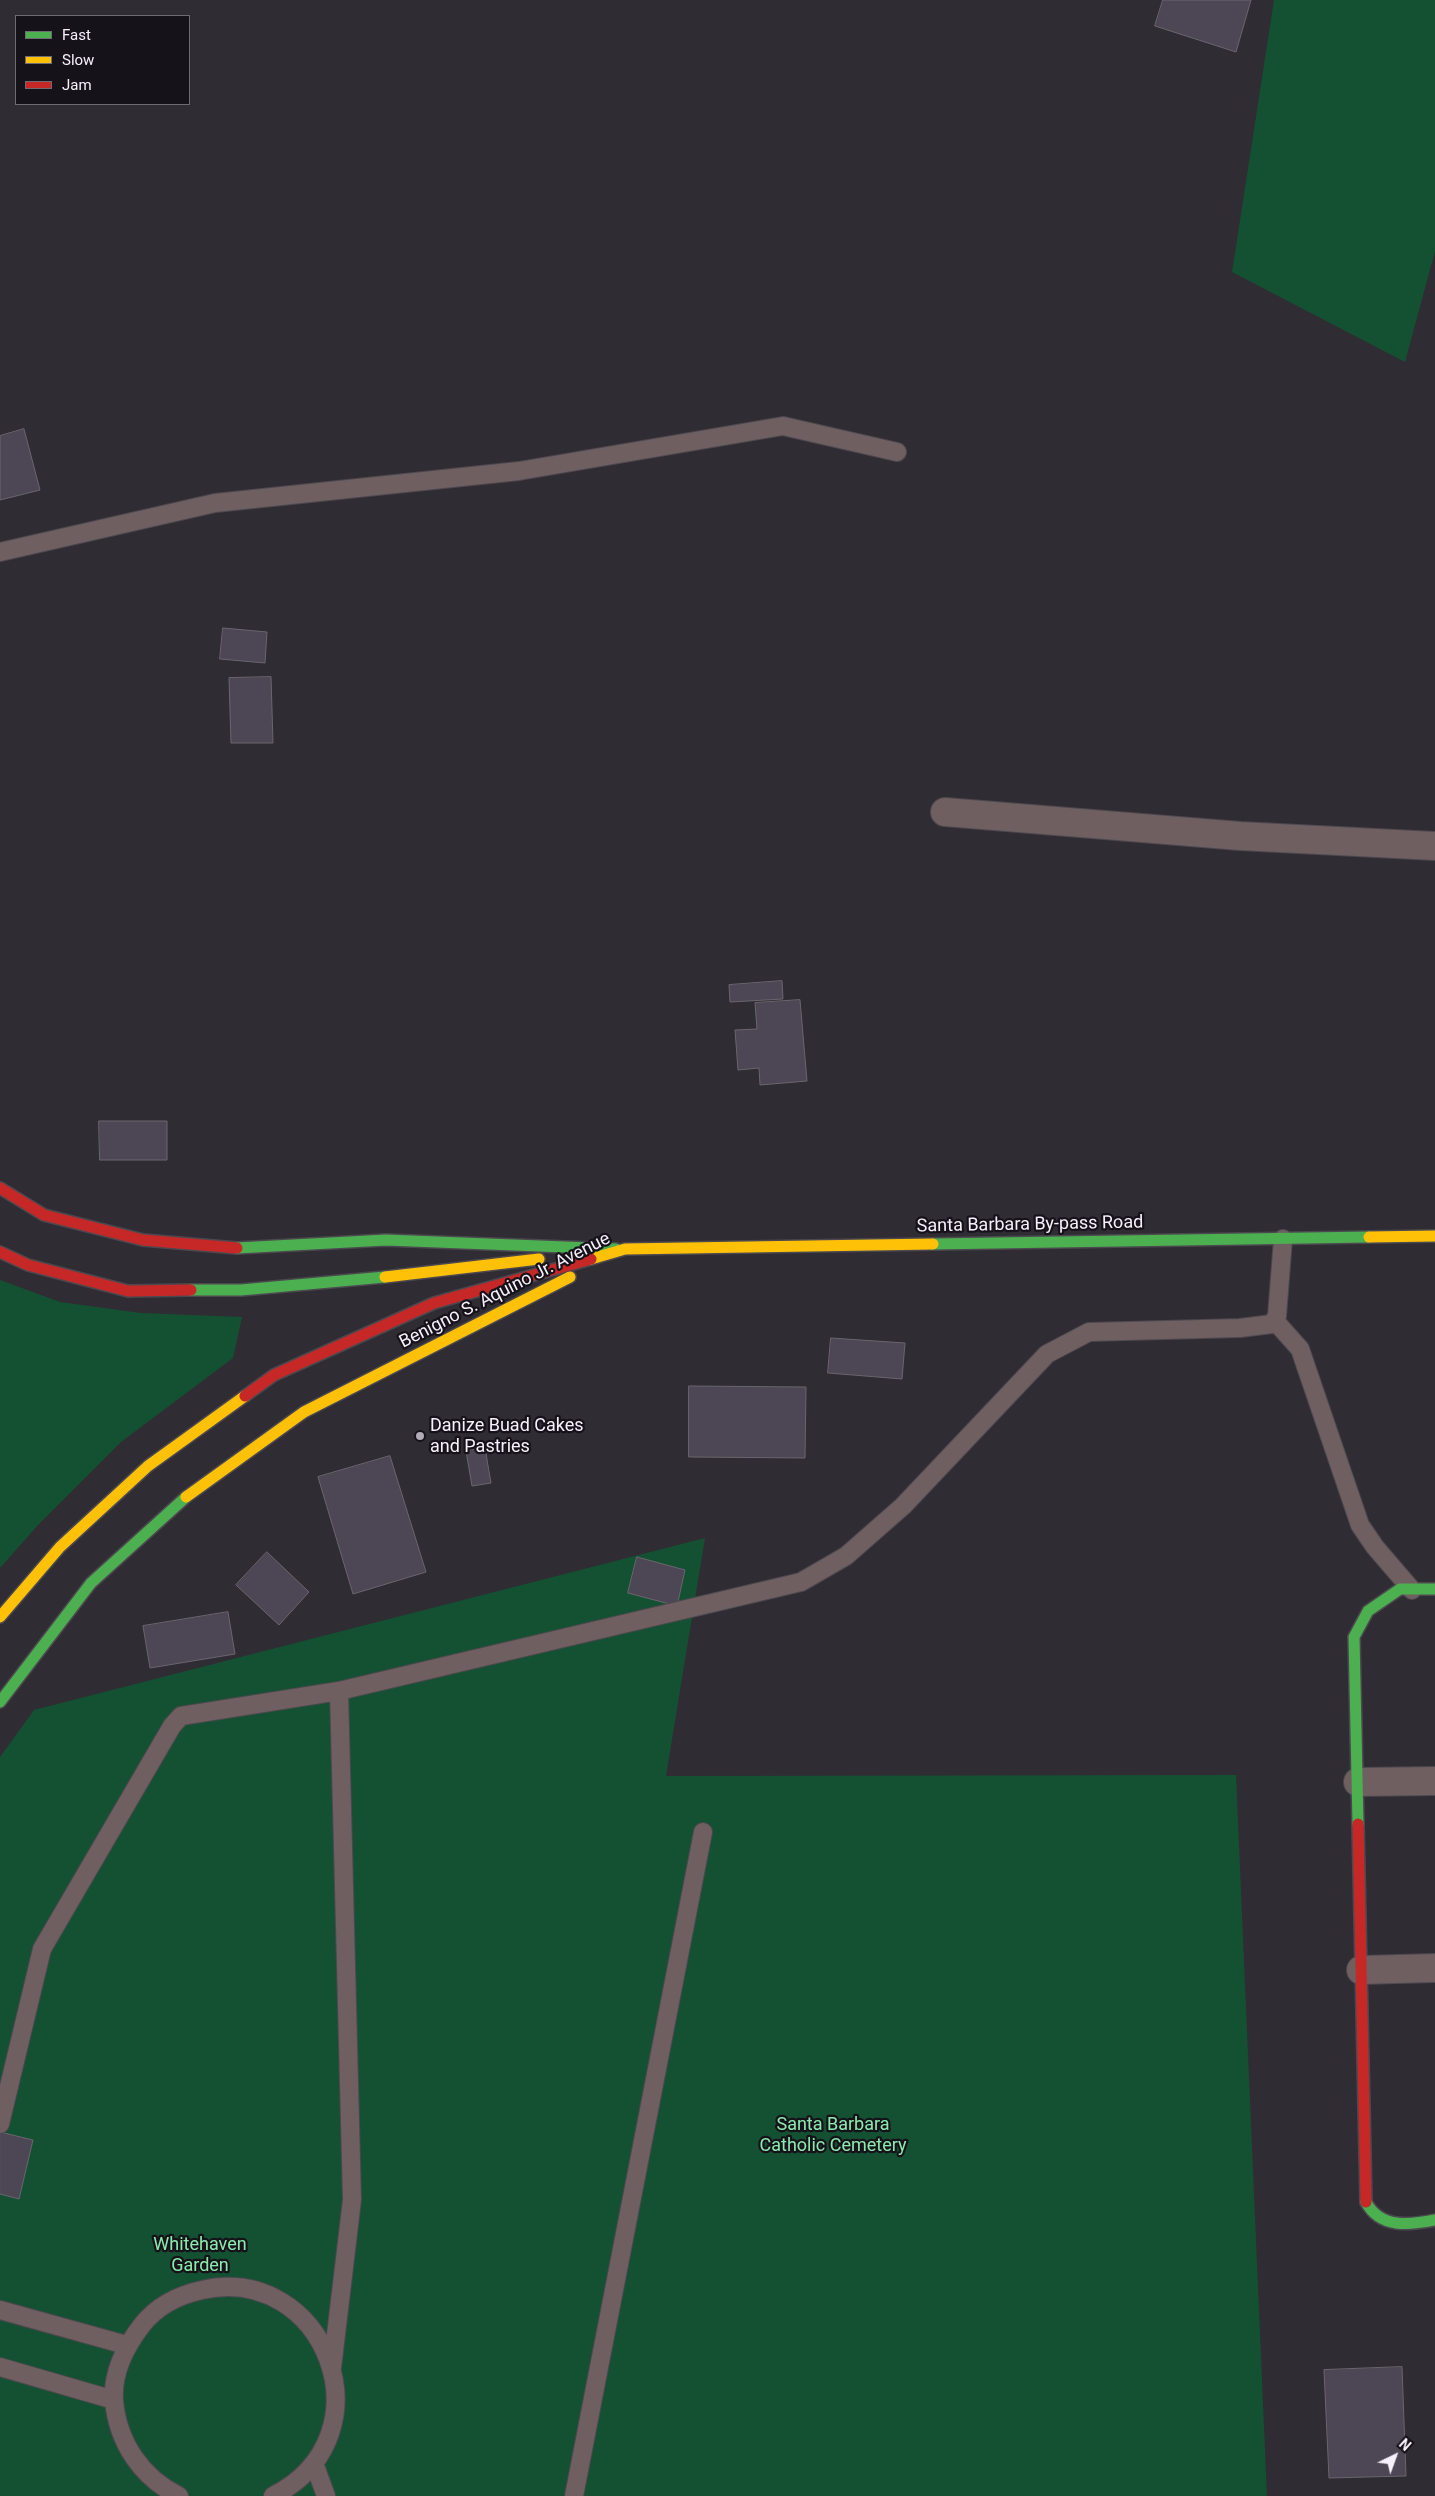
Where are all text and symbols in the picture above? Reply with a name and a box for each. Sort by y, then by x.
legend [15,15,190,105]
text: Fast [62,26,91,44]
text: Slow [62,51,94,69]
text: Jam [62,76,92,94]
street label: Santa Barbara By-pass Road [917,1212,1143,1238]
street label: Benigno S. Aquino Jr. Avenue [396,1228,614,1354]
place label: Danize Buad Cakes and Pastries [430,1415,584,1458]
marker: Danize Buad Cakes and Pastries [414,1430,426,1442]
park label: Santa Barbara Catholic Cemetery [759,2114,907,2156]
park label: Whitehaven Garden [153,2234,247,2276]
north arrow [1370,2431,1420,2481]
text: N [1396,2436,1414,2454]

